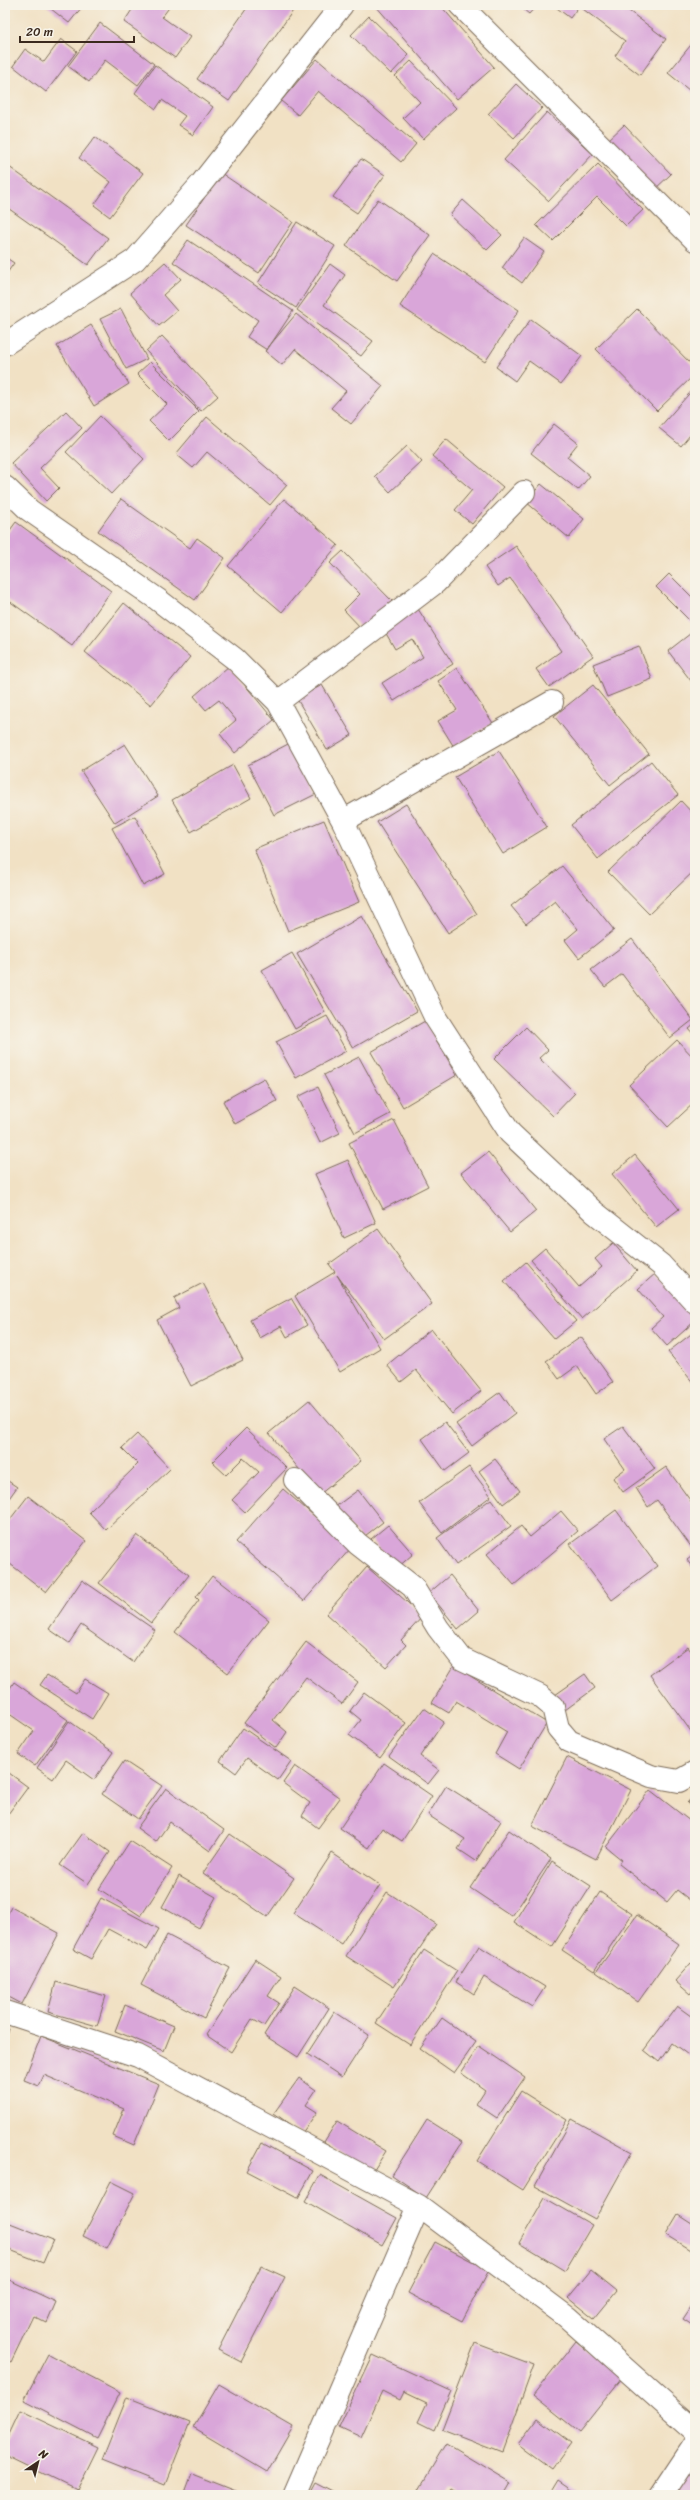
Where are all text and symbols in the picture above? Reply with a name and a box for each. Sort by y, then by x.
scale bar [20,18,134,44]
text: 20 m [26,21,53,43]
north arrow [18,2442,58,2482]
text: N [34,2444,52,2464]

